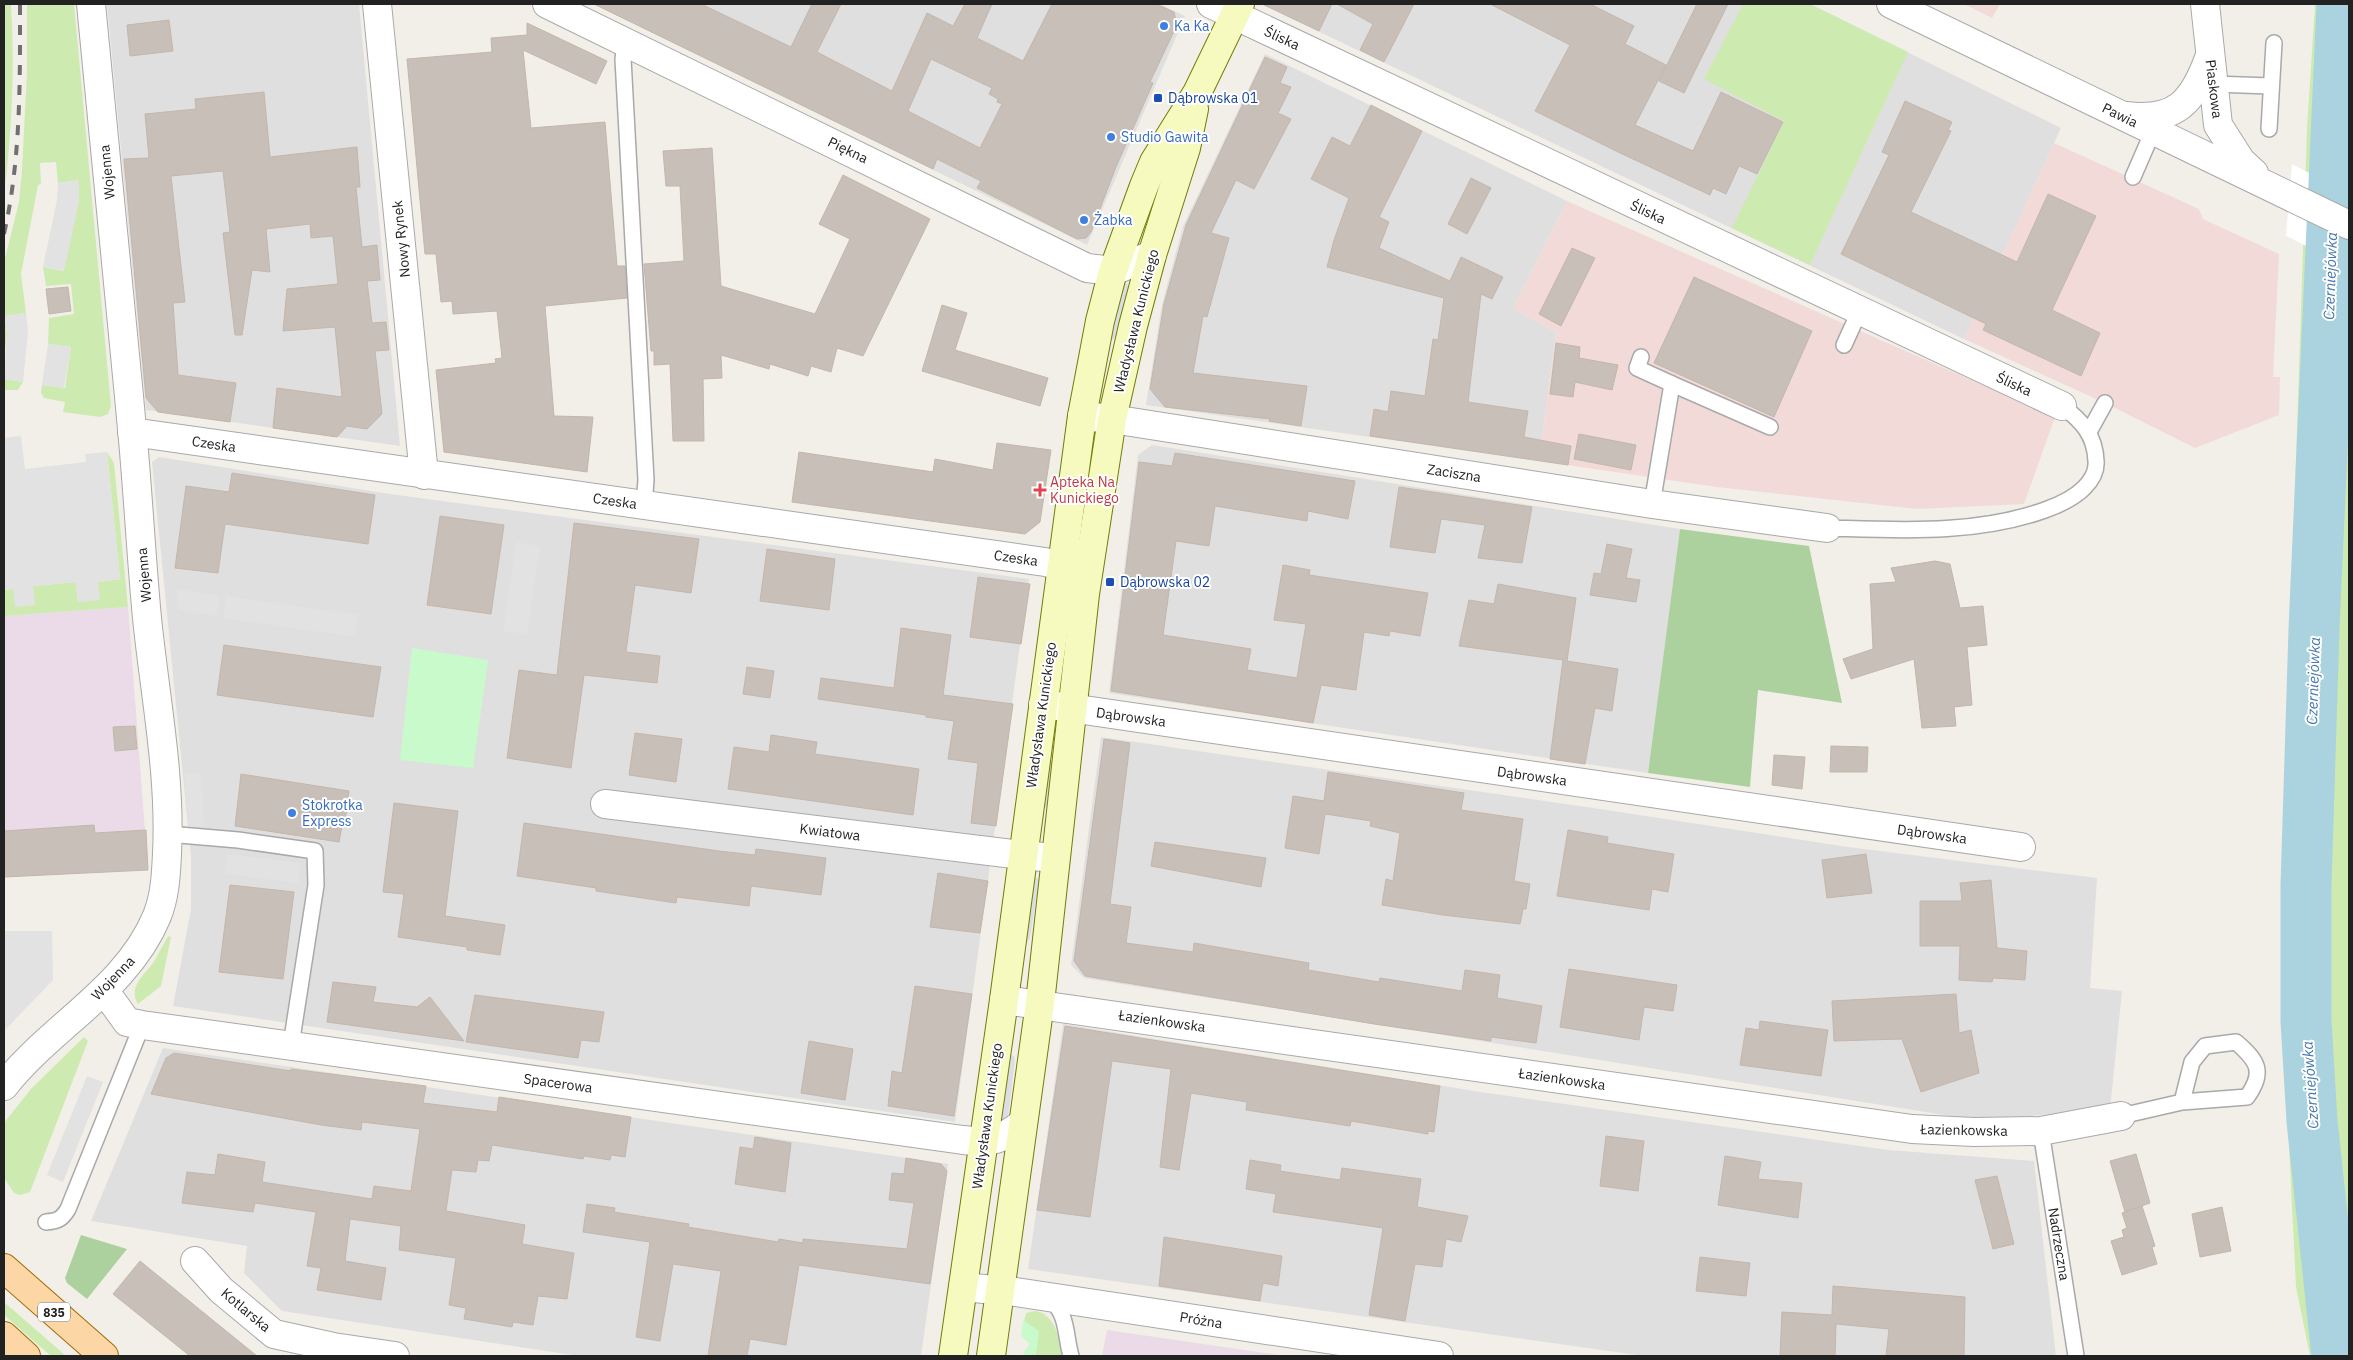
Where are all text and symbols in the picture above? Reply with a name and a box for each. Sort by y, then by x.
place label: Ka Ka [1174,17,1210,35]
marker: Ka Ka [1158,20,1170,32]
street label: Śliska [1261,21,1303,54]
street label: Piaskowa [2201,58,2227,120]
place label: Dąbrowska 01 [1168,89,1258,107]
marker: Dąbrowska 01 [1152,92,1164,104]
street label: Pawia [2099,99,2141,132]
place label: Studio Gawita [1121,128,1209,146]
marker: Studio Gawita [1105,131,1117,143]
street label: Piękna [825,133,872,168]
street label: Wojenna [95,143,119,200]
street label: Śliska [1627,195,1669,228]
street label: Nowy Rynek [388,199,414,279]
place label: Żabka [1094,211,1133,229]
marker: Żabka [1078,214,1090,226]
water label: Czerniejówka [2319,231,2341,320]
street label: Władysława Kunickiego [1109,247,1163,395]
street label: Śliska [1993,367,2035,400]
street label: Czeska [191,432,238,456]
street label: Zaciszna [1426,460,1483,486]
place label: Apteka Na Kunickiego [1050,473,1119,507]
marker: Apteka Na Kunickiego [1034,484,1046,496]
street label: Czeska [592,489,639,513]
street label: Wojenna [133,546,155,603]
street label: Czeska [993,546,1040,570]
place label: Dąbrowska 02 [1120,573,1210,591]
marker: Dąbrowska 02 [1104,576,1116,588]
water label: Czerniejówka [2302,636,2324,725]
street label: Władysława Kunickiego [1022,641,1060,789]
street label: Dąbrowska [1095,703,1168,731]
street label: Dąbrowska [1496,762,1569,790]
place label: Stokrotka Express [302,796,363,830]
marker: Stokrotka Express [286,807,298,819]
street label: Kwiatowa [799,819,862,845]
street label: Dąbrowska [1896,820,1969,848]
street label: Wojenna [88,952,139,1004]
street label: Łazienkowska [1116,1006,1207,1036]
water label: Czerniejówka [2297,1040,2323,1130]
street label: Władysława Kunickiego [968,1042,1006,1190]
street label: Łazienkowska [1516,1064,1607,1094]
street label: Spacerowa [522,1069,594,1097]
street label: Łazienkowska [1919,1120,2008,1140]
street label: Nadrzeczna [2044,1206,2074,1282]
street label: Kotlarska [217,1284,275,1336]
road number: 835 [38,1302,70,1321]
street label: Próżna [1178,1308,1224,1332]

